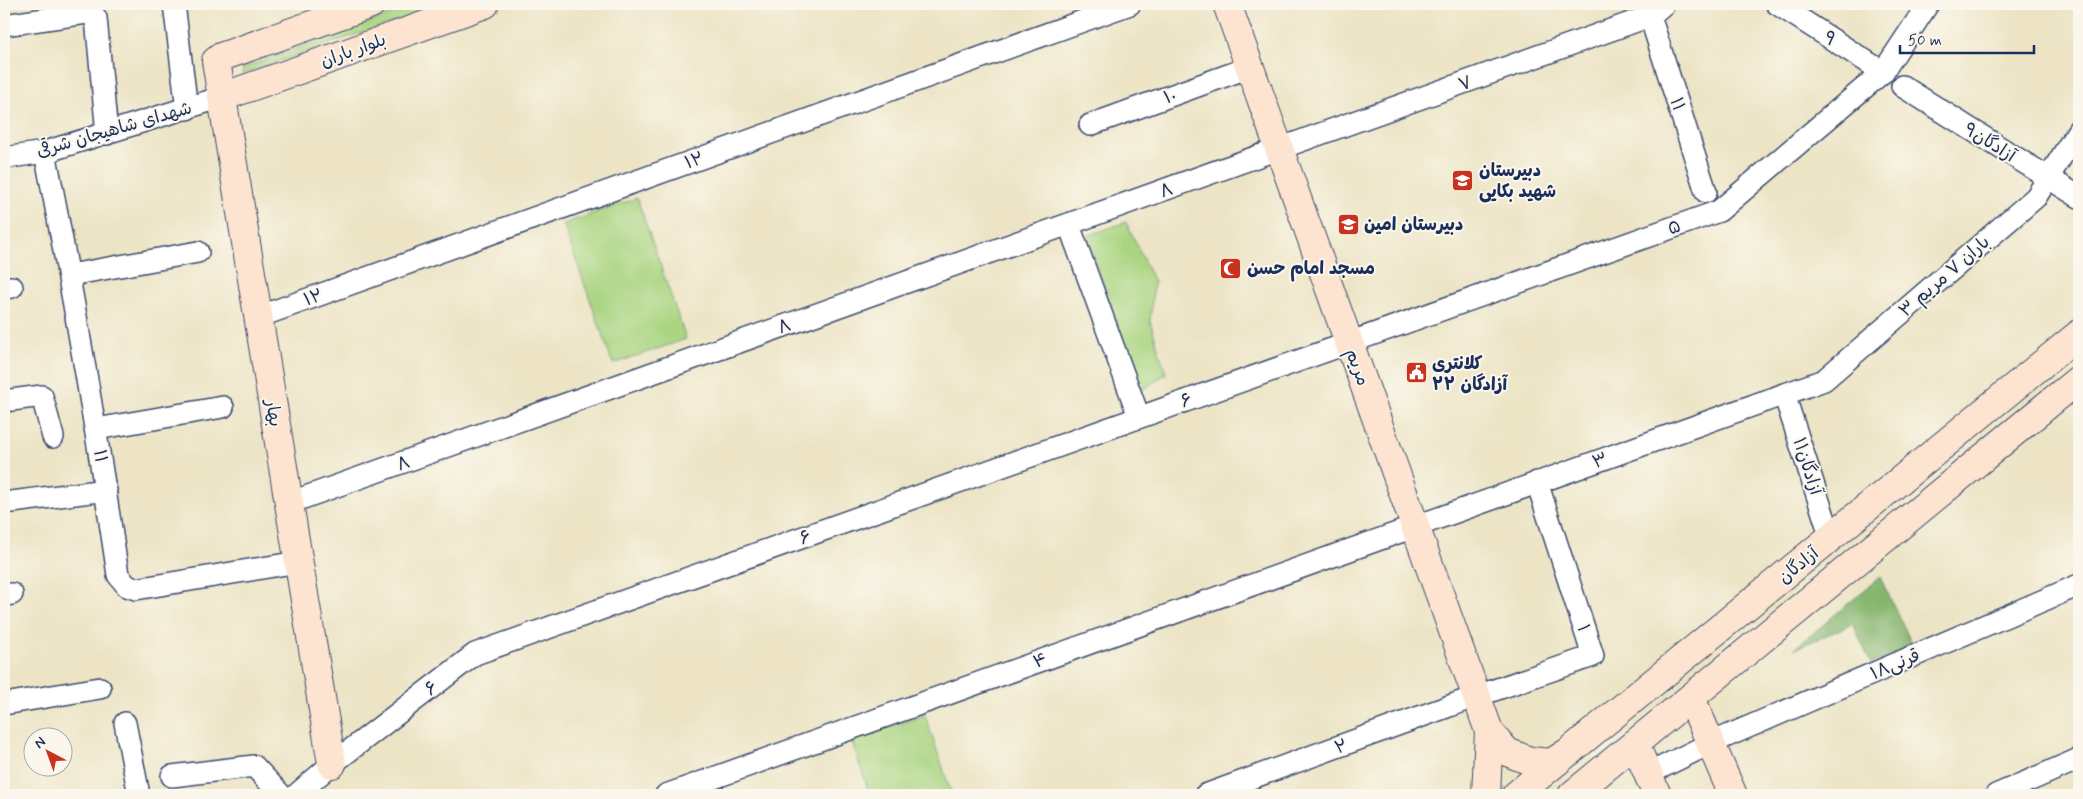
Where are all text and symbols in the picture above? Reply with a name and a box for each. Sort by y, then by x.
scale bar [1900,22,2034,54]
street label: ۹ [1818,26,1841,52]
street label: بلوار باران [317,28,390,74]
text: 50 m [1908,31,1942,51]
street label: ۷ [1455,70,1475,97]
street label: ۱۰ [1160,84,1180,110]
street label: ۱۱ [1664,94,1690,114]
street label: شهدای شاهیجان شرقی [33,95,195,164]
street label: آزادگان۹ [1959,117,2021,169]
street label: ۱۲ [681,146,707,175]
place label: دبیرستان شهید بکایی [1479,159,1556,204]
school or university icon: دبیرستان شهید بکایی [1451,168,1475,192]
street label: ۸ [1156,178,1176,204]
school or university icon: دبیرستان امین [1336,212,1360,236]
place label: دبیرستان امین [1364,213,1463,237]
street label: ۵ [1664,215,1684,241]
street label: باران ۷ مریم ۳ [1894,231,1996,324]
mosque icon: مسجد امام حسن [1219,256,1243,280]
place label: مسجد امام حسن [1247,257,1375,282]
street label: ۱۲ [300,283,326,312]
street label: ۸ [774,314,794,340]
street label: مریم [1338,345,1375,390]
place label: کلانتری ۲۲ آزادگان [1432,352,1509,397]
public building icon: کلانتری ۲۲ آزادگان [1404,361,1428,385]
street label: ۶ [1177,388,1196,414]
street label: بهار [259,396,287,429]
street label: آزادگان۱۱ [1787,435,1828,500]
street label: ۳ [1589,447,1611,475]
street label: ۱۱ [87,448,113,464]
street label: ۸ [393,451,413,477]
street label: ۶ [796,525,815,551]
street label: آزادگان [1773,541,1825,590]
street label: ۱ [1571,621,1595,635]
street label: قرنی۱۸ [1867,644,1924,686]
street label: ۴ [1030,647,1051,675]
street label: ۶ [420,676,443,702]
north arrow [22,726,72,776]
text: N [31,733,50,753]
street label: ۲ [1332,734,1351,760]

